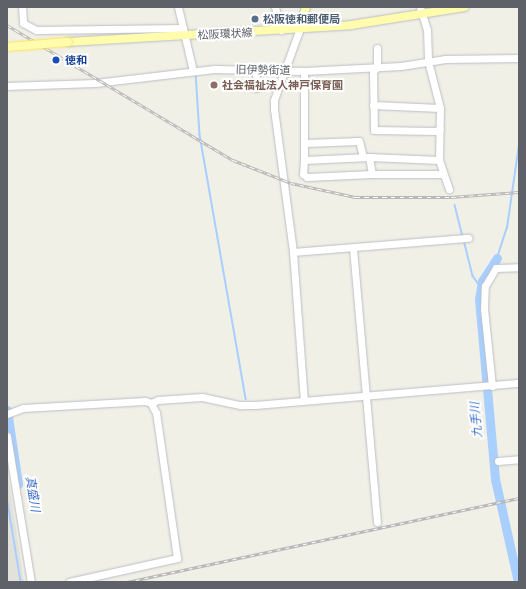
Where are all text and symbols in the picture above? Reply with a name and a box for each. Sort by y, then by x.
place label: 松阪徳和郵便局 [263,12,340,26]
marker: 松阪徳和郵便局 [250,14,260,24]
street label: 松阪環状線 [197,26,253,42]
place label: 徳和 [65,53,87,67]
marker: 徳和 [50,54,62,66]
street label: 旧伊勢街道 [235,63,291,77]
place label: 社会福祉法人神戸保育園 [222,78,343,92]
marker: 社会福祉法人神戸保育園 [209,80,219,90]
water label: 九手川 [468,401,486,439]
water label: 真盛川 [22,475,42,513]

